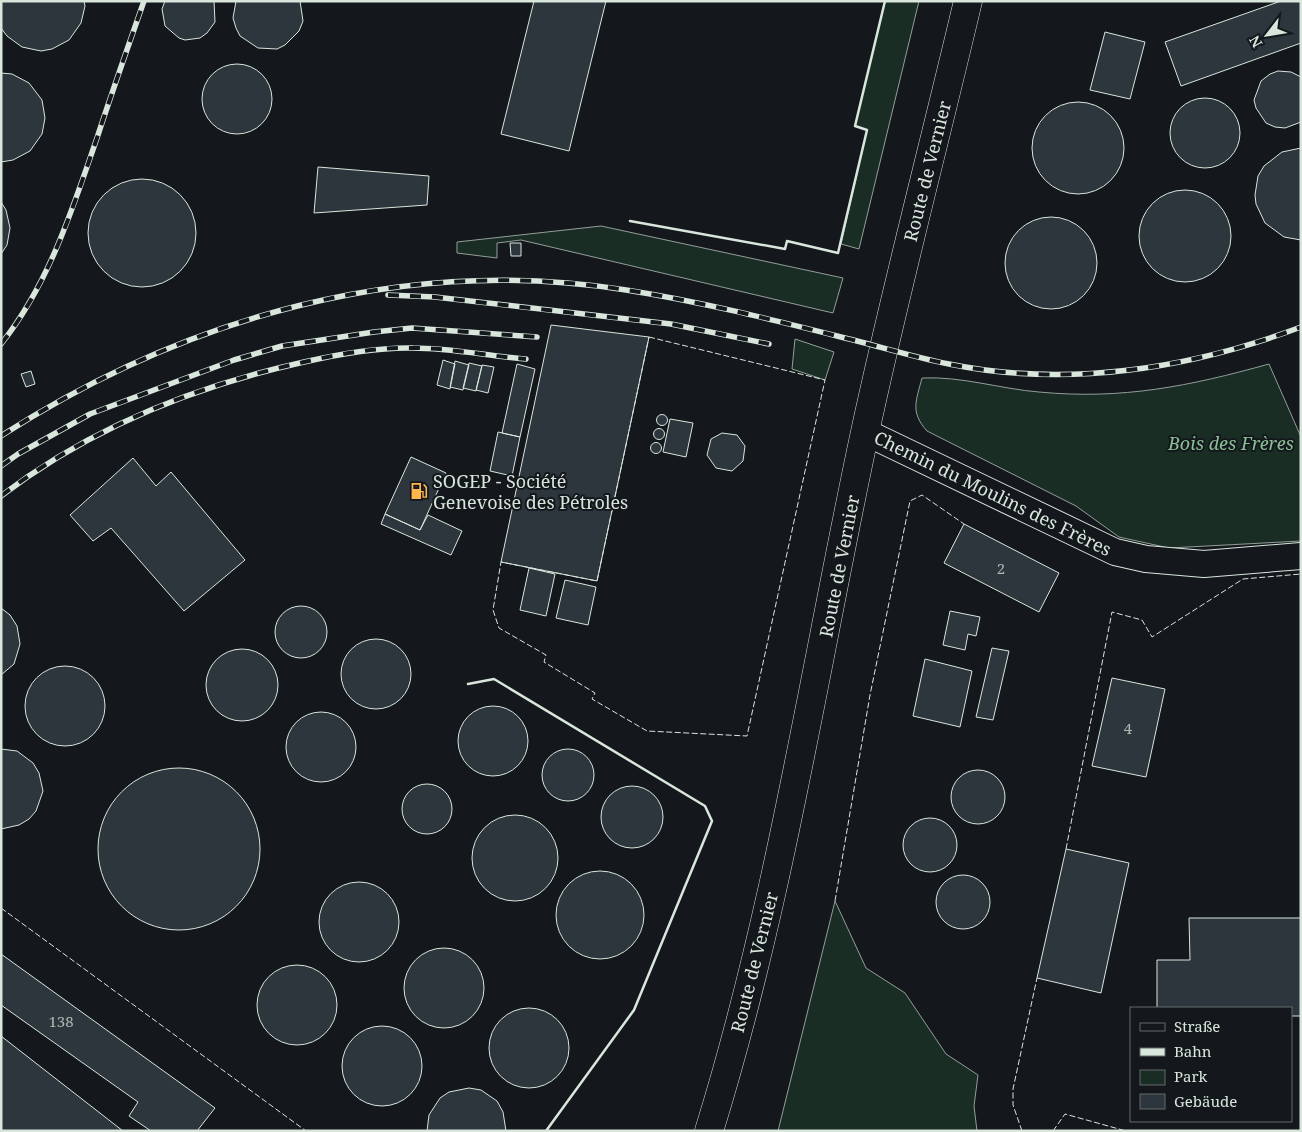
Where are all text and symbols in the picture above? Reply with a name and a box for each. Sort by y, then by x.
north arrow [1242,10,1292,60]
text: N [1244,32,1266,52]
street label: Route de Vernier [898,98,956,244]
street label: Chemin du Moulins des Frères [870,425,1116,561]
park label: Bois des Frères [1167,431,1294,455]
place label: SOGEP - Société Genevoise des Pétroles [433,469,628,514]
fuel station icon: SOGEP - Société Genevoise des Pétroles [409,481,429,501]
street label: Route de Vernier [813,492,865,639]
house number: 2 [997,558,1005,578]
house number: 4 [1124,718,1133,738]
street label: Route de Vernier [725,889,783,1035]
legend [1130,1007,1292,1122]
house number: 138 [48,1011,74,1031]
text: Straße [1174,1016,1220,1036]
text: Bahn [1174,1041,1212,1061]
text: Park [1174,1066,1208,1086]
text: Gebäude [1174,1091,1237,1111]

